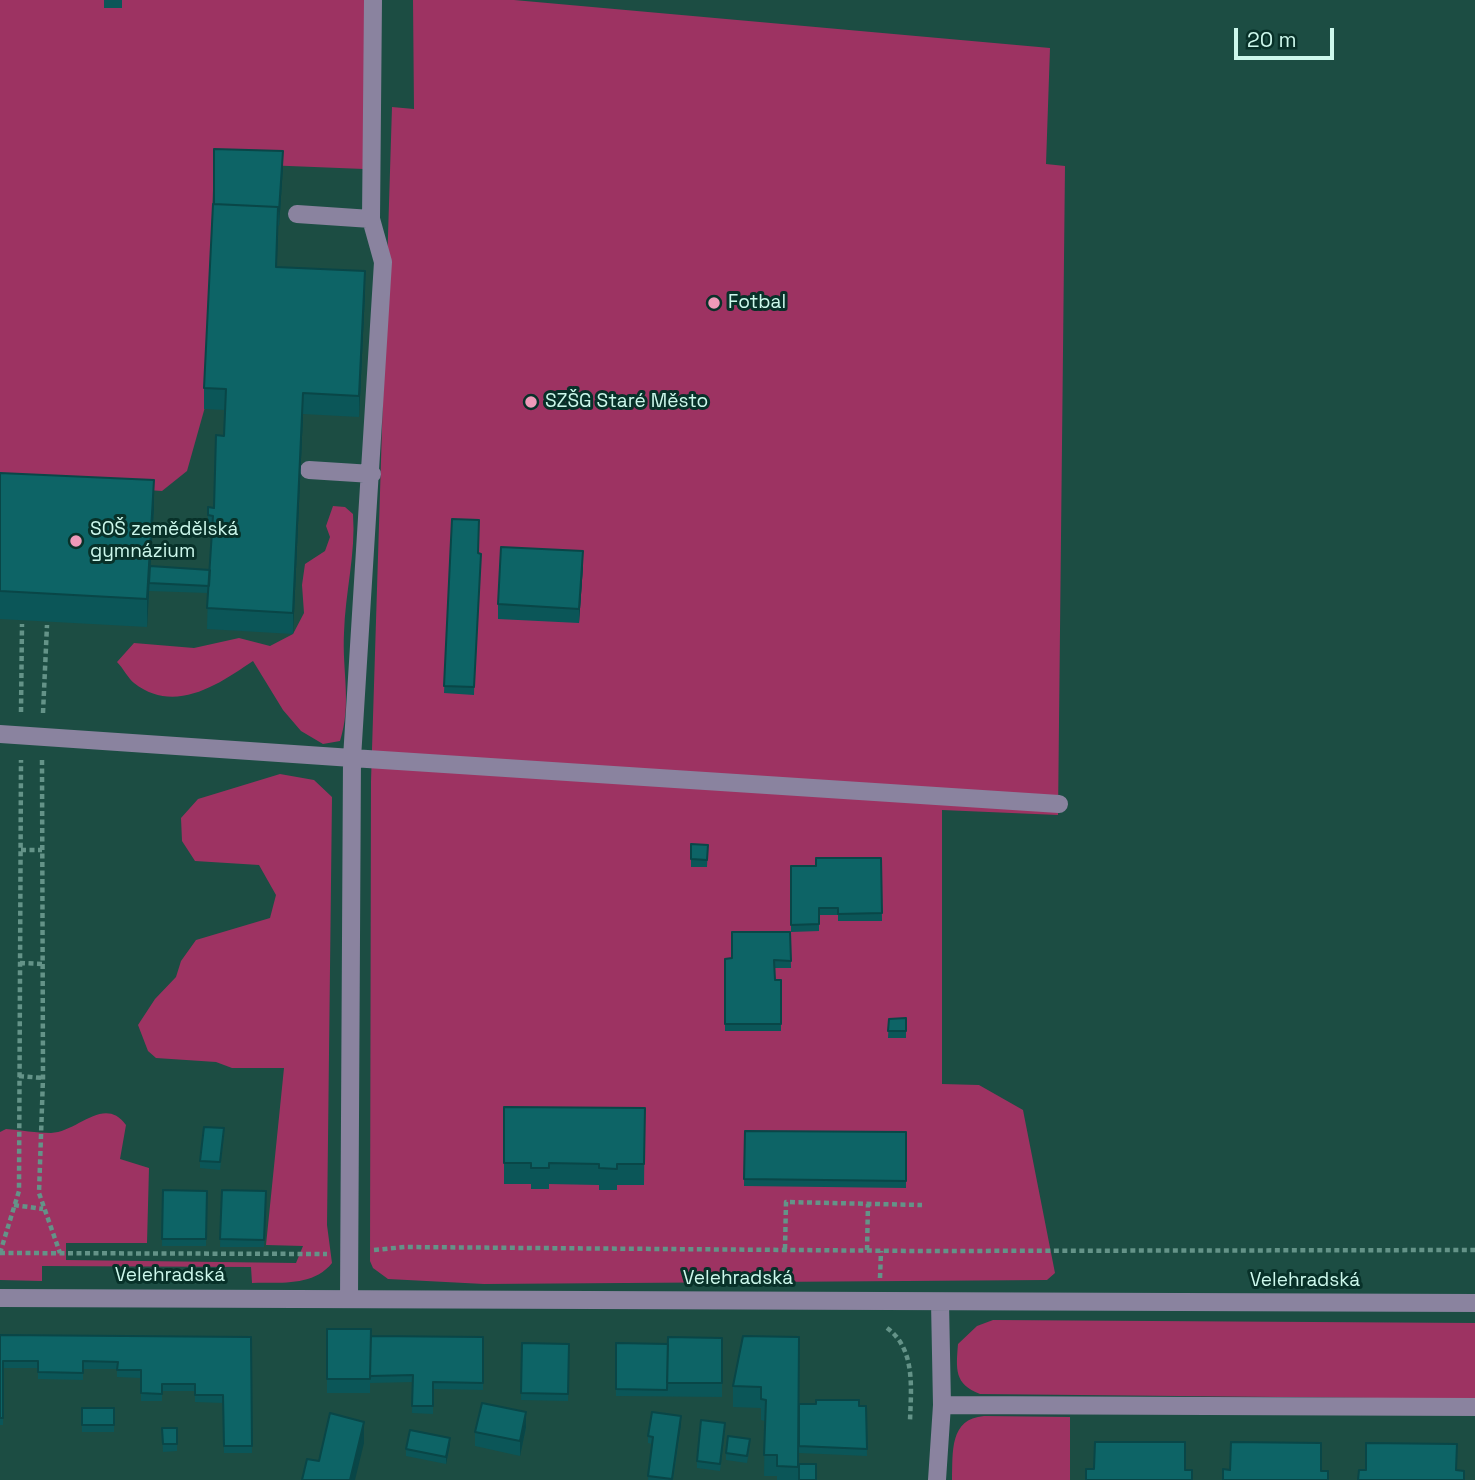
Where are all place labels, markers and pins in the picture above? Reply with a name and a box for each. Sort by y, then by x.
place label: Fotbal [728,292,786,314]
marker: Fotbal [706,295,722,311]
place label: SZŠG Staré Město [545,391,708,413]
marker: SZŠG Staré Město [523,394,539,410]
place label: SOŠ zemědělská gymnázium [90,519,238,563]
marker: SOŠ zemědělská gymnázium [68,533,84,549]

